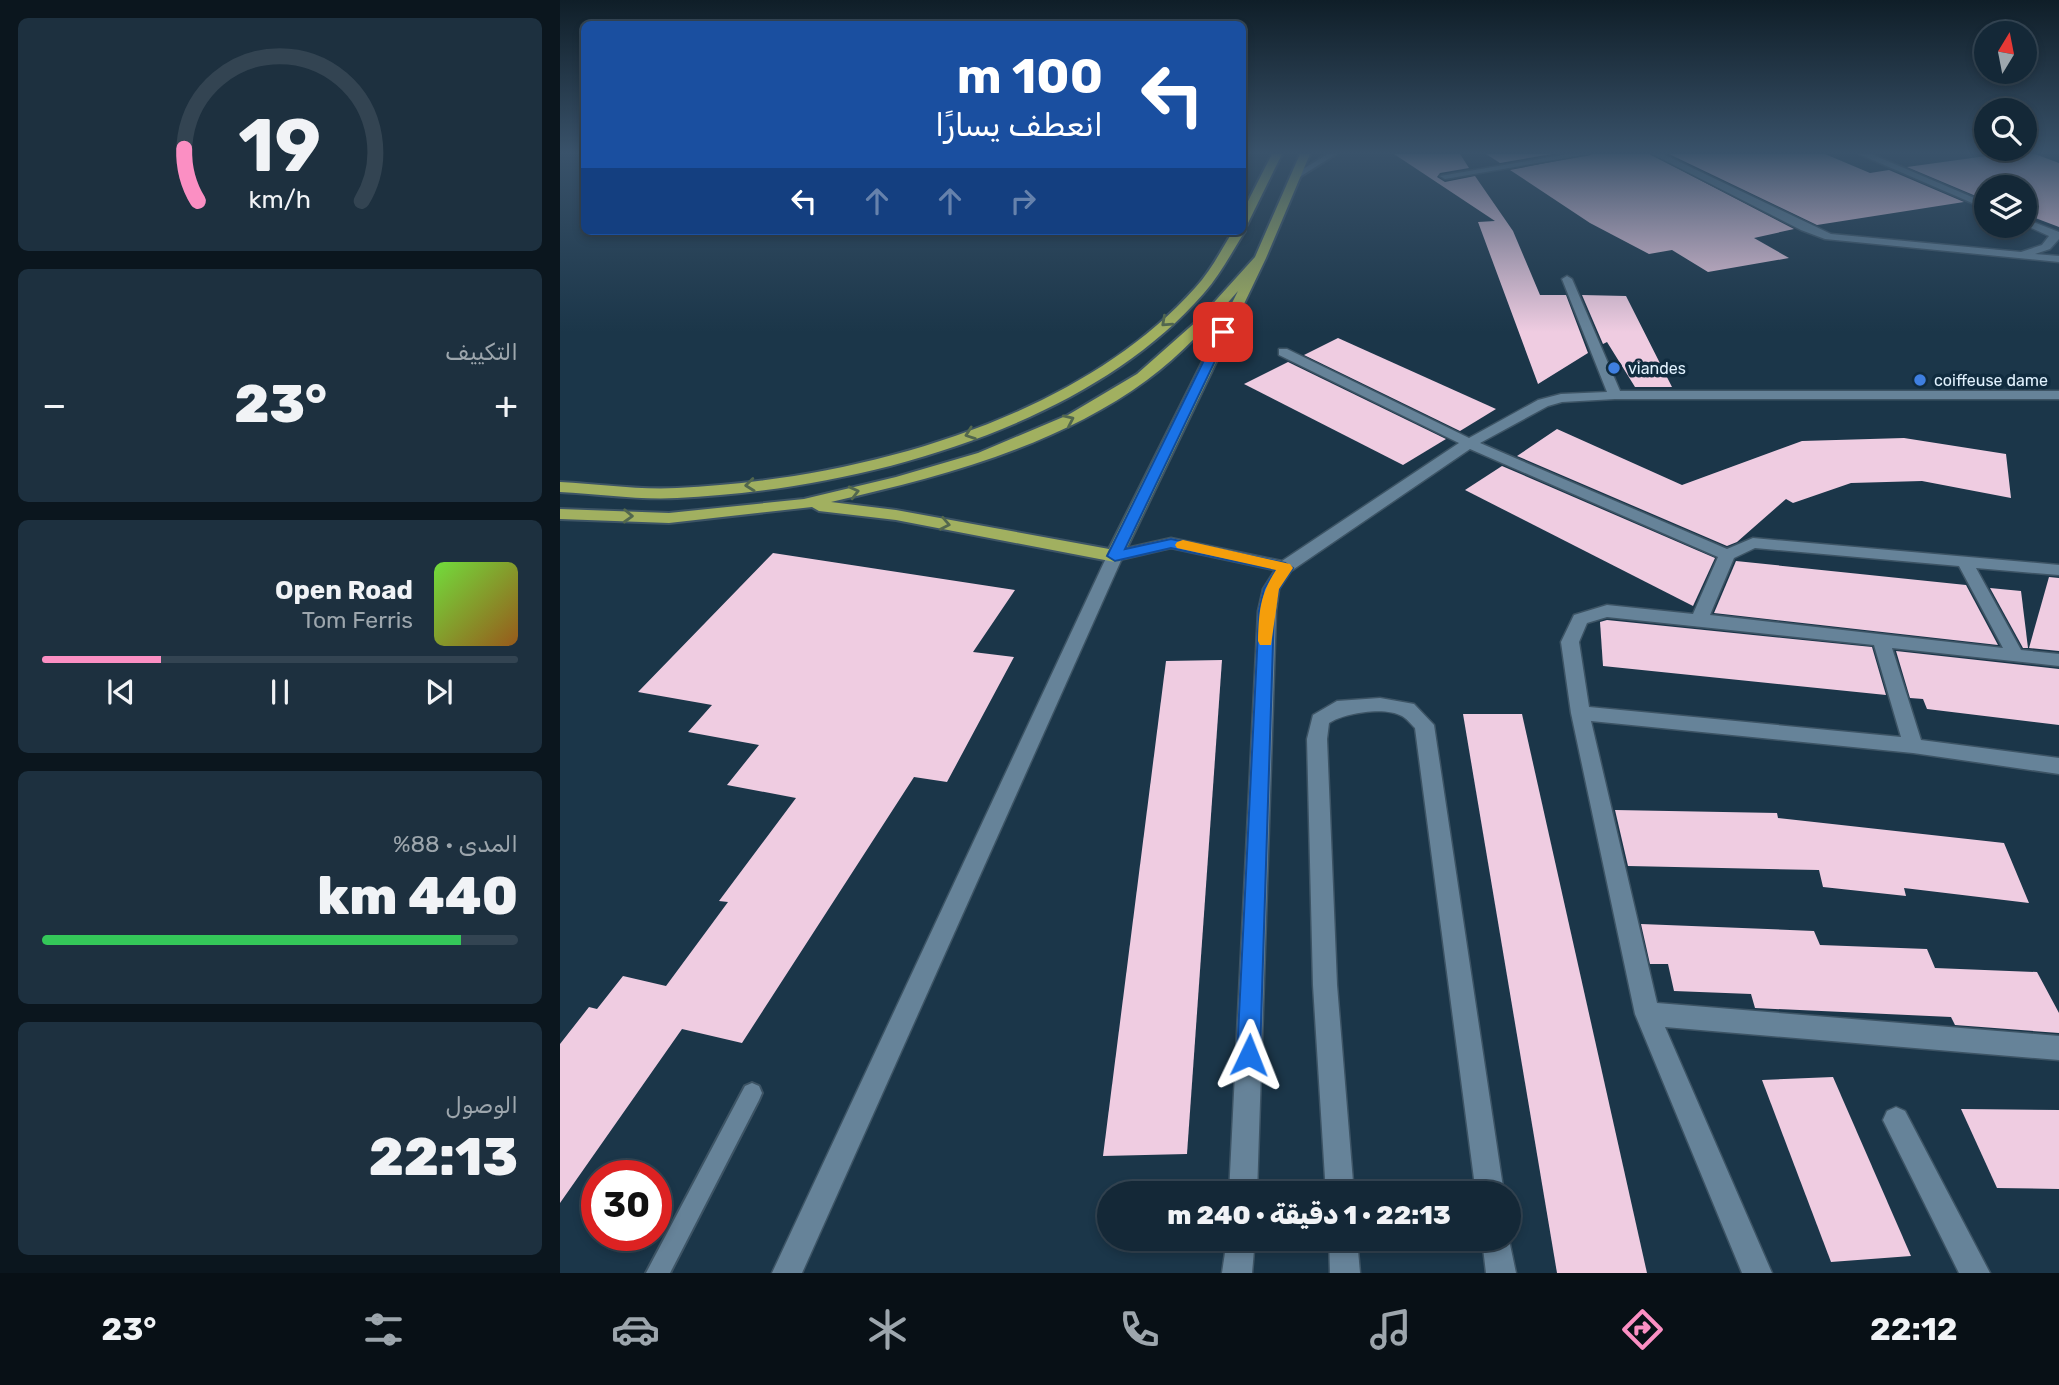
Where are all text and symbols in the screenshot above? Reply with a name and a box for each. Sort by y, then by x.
north arrow [1974,21,2037,84]
map controls [1974,21,2037,238]
text: 100 m [957,47,1103,105]
icon: left [1127,49,1218,140]
button: search [1974,98,2037,161]
text: 19 [239,103,321,189]
text: انعطف يسارًا [935,106,1103,144]
button: layers [1974,175,2037,238]
icon: left [785,182,823,220]
icon: ahead [858,182,896,220]
icon: ahead [931,182,969,220]
icon: right [1004,182,1042,220]
text: km/h [249,184,311,213]
pin [1193,302,1253,362]
icon: arrive [1204,313,1242,351]
one-way arrow [1161,314,1174,326]
text: التكييف [445,338,518,366]
place label: viandes [1628,359,1686,378]
marker: viandes [1606,360,1622,376]
place label: coiffeuse dame [1934,371,2048,390]
marker: coiffeuse dame [1912,372,1928,388]
text: 23° [234,373,327,435]
text: − [42,382,67,428]
text: + [494,382,518,428]
one-way arrow [1062,414,1074,428]
one-way arrow [965,426,977,440]
one-way arrow [744,478,755,493]
one-way arrow [847,486,859,500]
one-way arrow [623,509,634,524]
one-way arrow [939,516,951,531]
text: Open Road [275,575,413,606]
text: Tom Ferris [302,606,413,634]
icon: previous [102,673,140,711]
icon: pause [261,673,299,711]
icon: next [420,673,458,711]
text: المدى · 88% [393,830,518,858]
text: 440 km [317,865,518,927]
position arrow [1212,1018,1286,1092]
text: الوصول [446,1091,518,1119]
text: 22:13 [369,1126,518,1188]
speed limit sign: 30 [581,1160,672,1251]
text: 22:13 · 1 دقيقة · 240 m [1167,1200,1451,1231]
icon: filters [359,1305,408,1354]
icon: car [611,1305,660,1354]
icon: climate [863,1305,912,1354]
icon: phone [1115,1305,1164,1354]
icon: music [1366,1305,1415,1354]
icon: directions [1618,1305,1667,1354]
text: 23° [101,1310,156,1348]
text: 22:12 [1870,1310,1958,1348]

